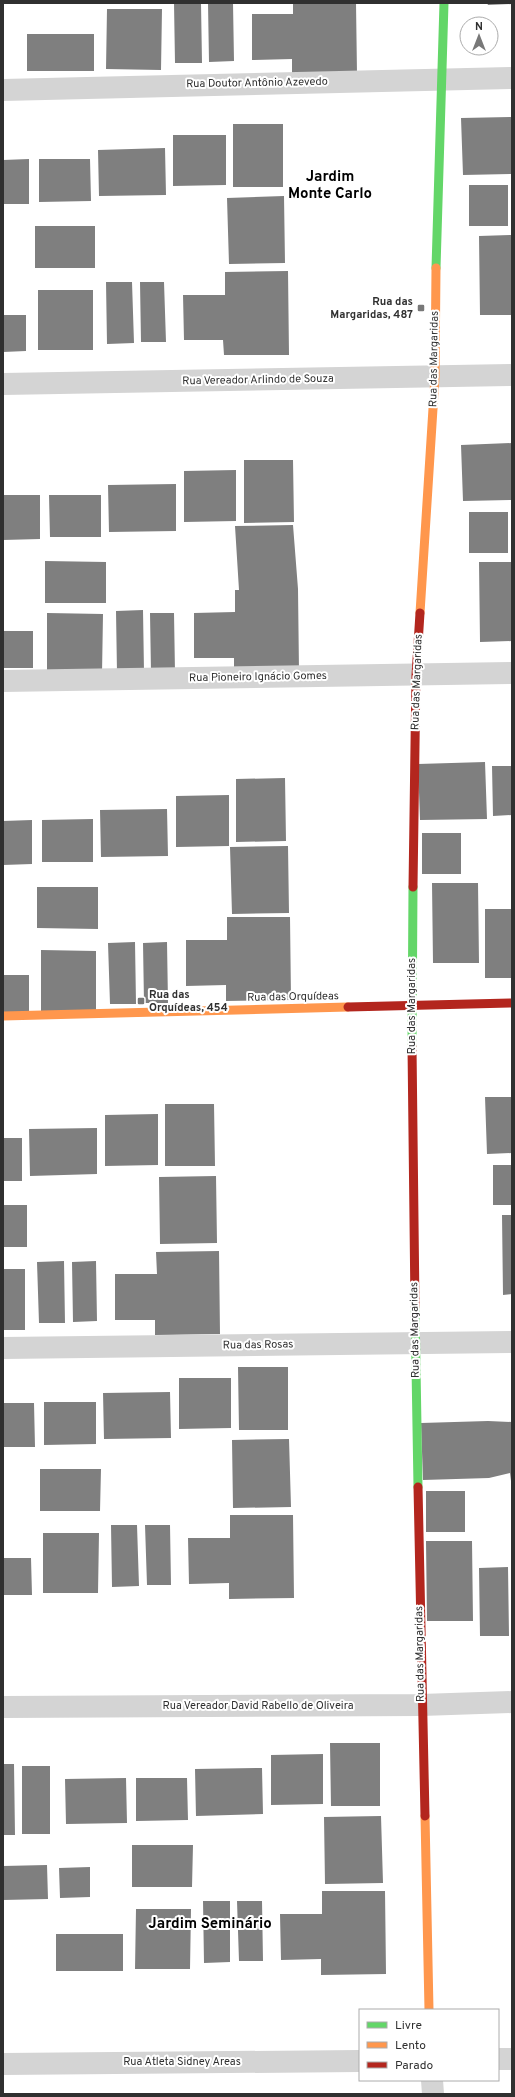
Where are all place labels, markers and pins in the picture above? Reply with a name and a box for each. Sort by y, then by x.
place label: Rua das Margaridas, 487 [330,295,413,322]
marker: Rua das Margaridas, 487 [416,303,426,313]
place label: Rua das Orquídeas, 454 [149,988,228,1015]
marker: Rua das Orquídeas, 454 [136,996,146,1006]

